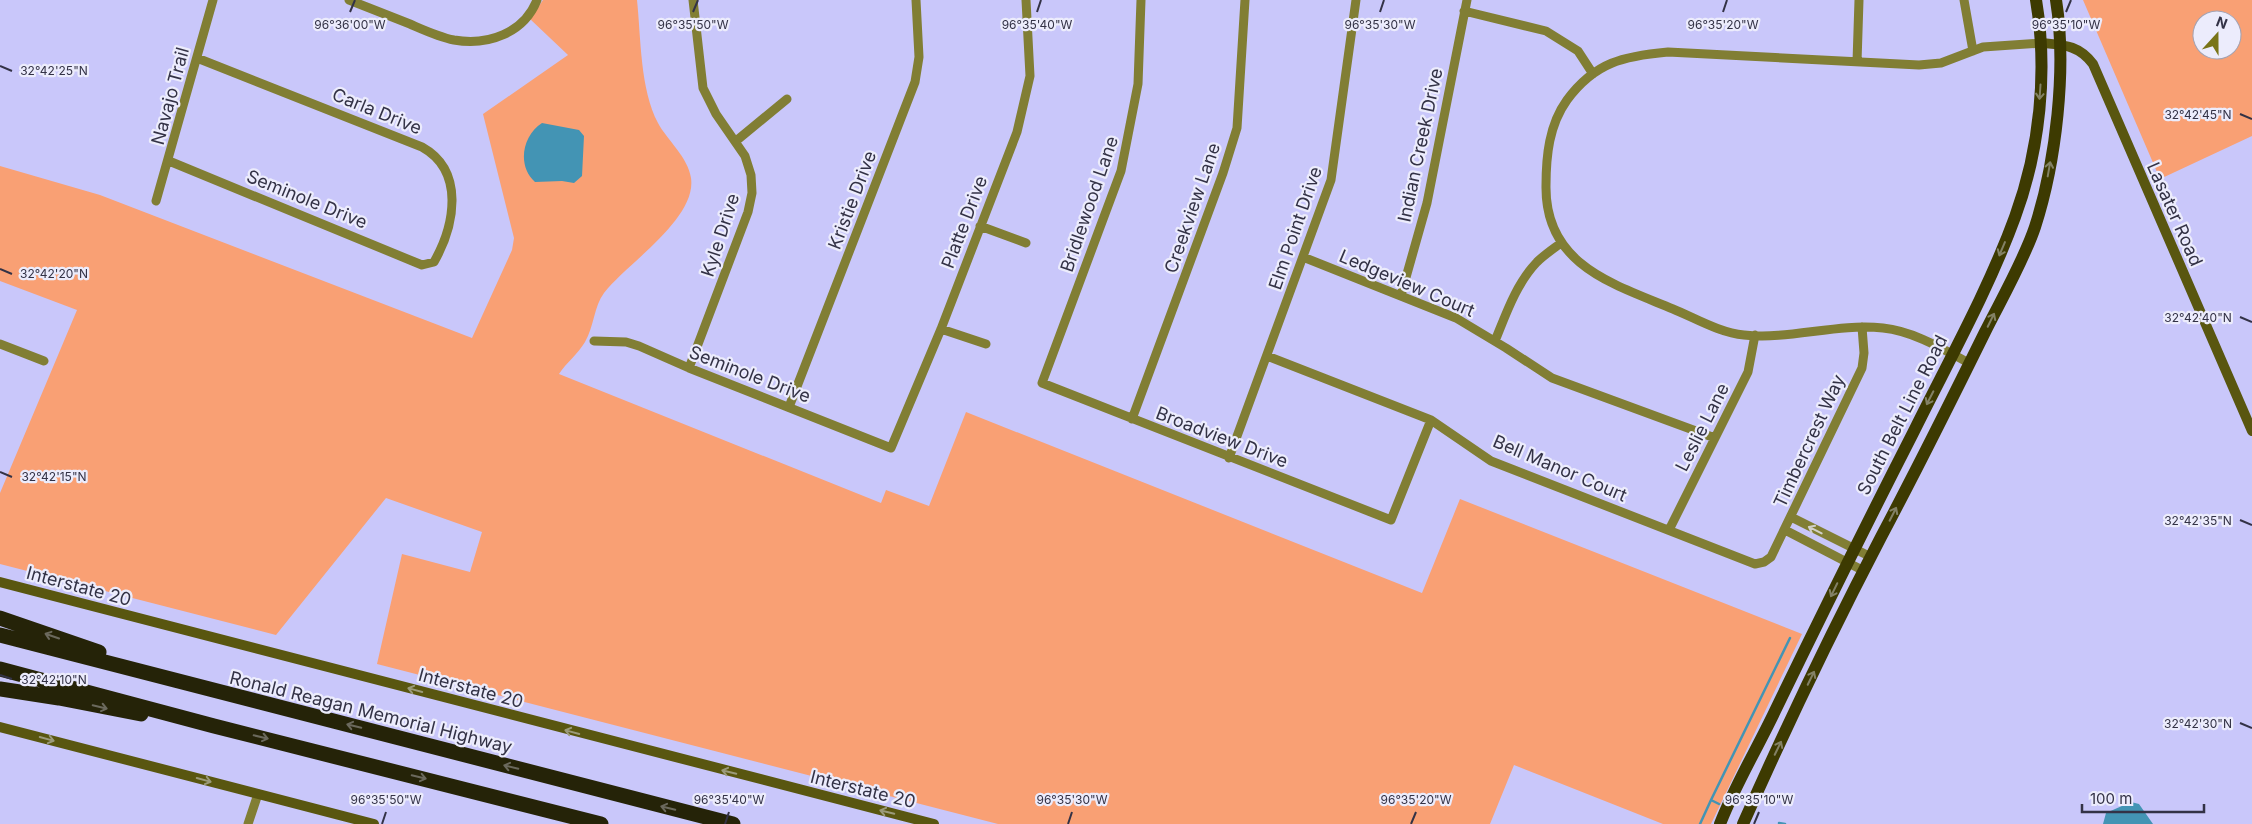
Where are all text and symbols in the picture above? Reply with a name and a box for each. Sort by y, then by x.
north arrow [2192,10,2242,60]
text: N [2214,13,2230,32]
text: 96°36'00"W [314,17,386,32]
text: 96°35'50"W [658,17,729,32]
text: 96°35'40"W [1002,17,1072,32]
text: 96°35'30"W [1344,17,1416,32]
text: 96°35'20"W [1688,17,1759,32]
text: 96°35'10"W [2032,17,2100,32]
street label: Navajo Trail [147,45,193,147]
text: 32°42'25"N [20,63,88,78]
street label: Indian Creek Drive [1393,66,1447,224]
street label: Carla Drive [329,84,425,138]
one-way arrow [2035,84,2044,100]
text: 32°42'45"N [2164,107,2232,122]
street label: Bridlewood Lane [1056,133,1122,275]
street label: Creekview Lane [1160,140,1224,276]
street label: Kristie Drive [824,148,880,252]
street label: Lasater Road [2143,159,2207,269]
one-way arrow [2044,161,2054,177]
street label: Elm Point Drive [1264,164,1326,292]
street label: Seminole Drive [244,165,370,233]
street label: Platte Drive [937,173,991,271]
street label: Kyle Drive [697,191,743,279]
one-way arrow [1996,241,2006,256]
street label: Ledgeview Court [1336,245,1478,321]
text: 32°42'20"N [20,266,88,281]
text: 32°42'40"N [2164,310,2232,325]
one-way arrow [1987,313,1996,328]
street label: South Belt Line Road [1853,332,1951,498]
street label: Seminole Drive [686,341,814,407]
street label: Timbercrest Way [1769,371,1849,511]
street label: Leslie Lane [1671,380,1733,474]
one-way arrow [1925,390,1934,405]
street label: Broadview Drive [1153,402,1291,472]
street label: Bell Manor Court [1490,430,1630,506]
text: 32°42'15"N [21,469,87,484]
one-way arrow [1889,507,1898,522]
text: 32°42'35"N [2164,513,2232,528]
one-way arrow [1808,525,1823,534]
street label: Interstate 20 [24,562,134,610]
one-way arrow [1829,582,1838,597]
one-way arrow [44,630,60,640]
street label: Interstate 20 [416,664,526,712]
street label: Ronald Reagan Memorial Highway [227,667,515,757]
one-way arrow [1806,671,1816,686]
text: 32°42'10"N [21,672,87,687]
one-way arrow [407,685,423,695]
one-way arrow [91,703,107,712]
text: 32°42'30"N [2164,716,2232,731]
one-way arrow [346,721,362,731]
one-way arrow [564,726,580,736]
one-way arrow [253,733,269,742]
one-way arrow [39,735,55,744]
one-way arrow [1773,741,1783,756]
one-way arrow [504,762,520,771]
street label: Interstate 20 [808,766,918,812]
one-way arrow [722,767,738,776]
one-way arrow [410,773,426,782]
one-way arrow [196,776,212,786]
scale bar [2082,782,2204,814]
text: 100 m [2090,789,2132,808]
text: 96°35'50"W [351,792,422,807]
text: 96°35'40"W [694,792,764,807]
text: 96°35'30"W [1036,792,1108,807]
text: 96°35'20"W [1381,792,1452,807]
text: 96°35'10"W [1725,792,1793,807]
one-way arrow [661,802,677,812]
one-way arrow [879,807,895,816]

